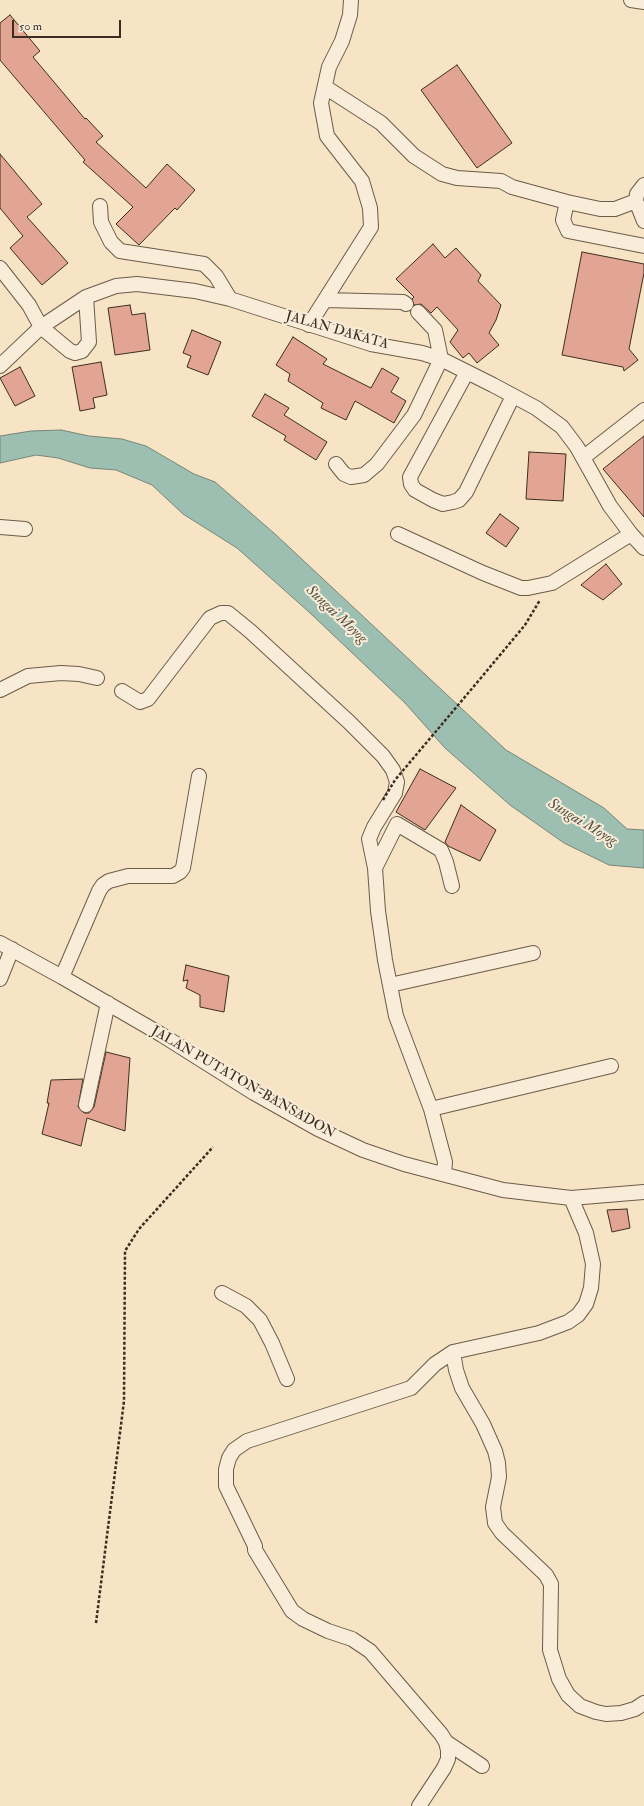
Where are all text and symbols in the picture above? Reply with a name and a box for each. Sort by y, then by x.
scale bar [14,12,123,38]
text: 50 m [19,19,42,34]
street label: JALAN DAKATA [283,308,391,354]
water label: Sungai Moyog [302,582,370,648]
water label: Sungai Moyog [544,795,620,851]
street label: JALAN PUTATON-BANSADON [148,1023,338,1143]

